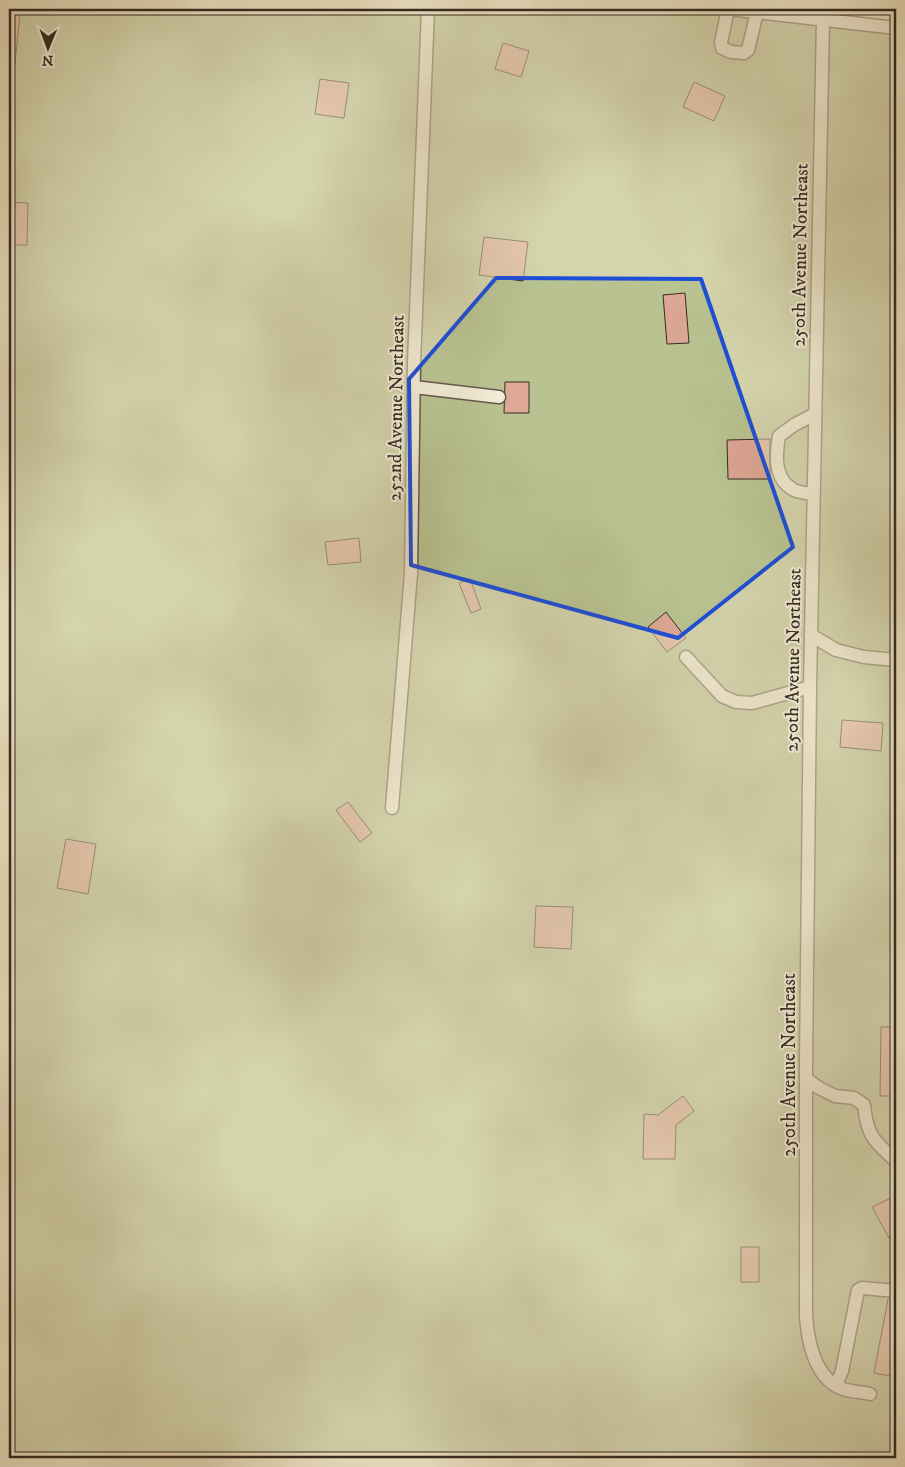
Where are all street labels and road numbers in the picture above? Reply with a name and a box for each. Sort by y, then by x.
street label: 250th Avenue Northeast [787,163,814,347]
street label: 252nd Avenue Northeast [383,315,410,501]
street label: 250th Avenue Northeast [780,568,807,752]
street label: 250th Avenue Northeast [778,973,801,1157]

